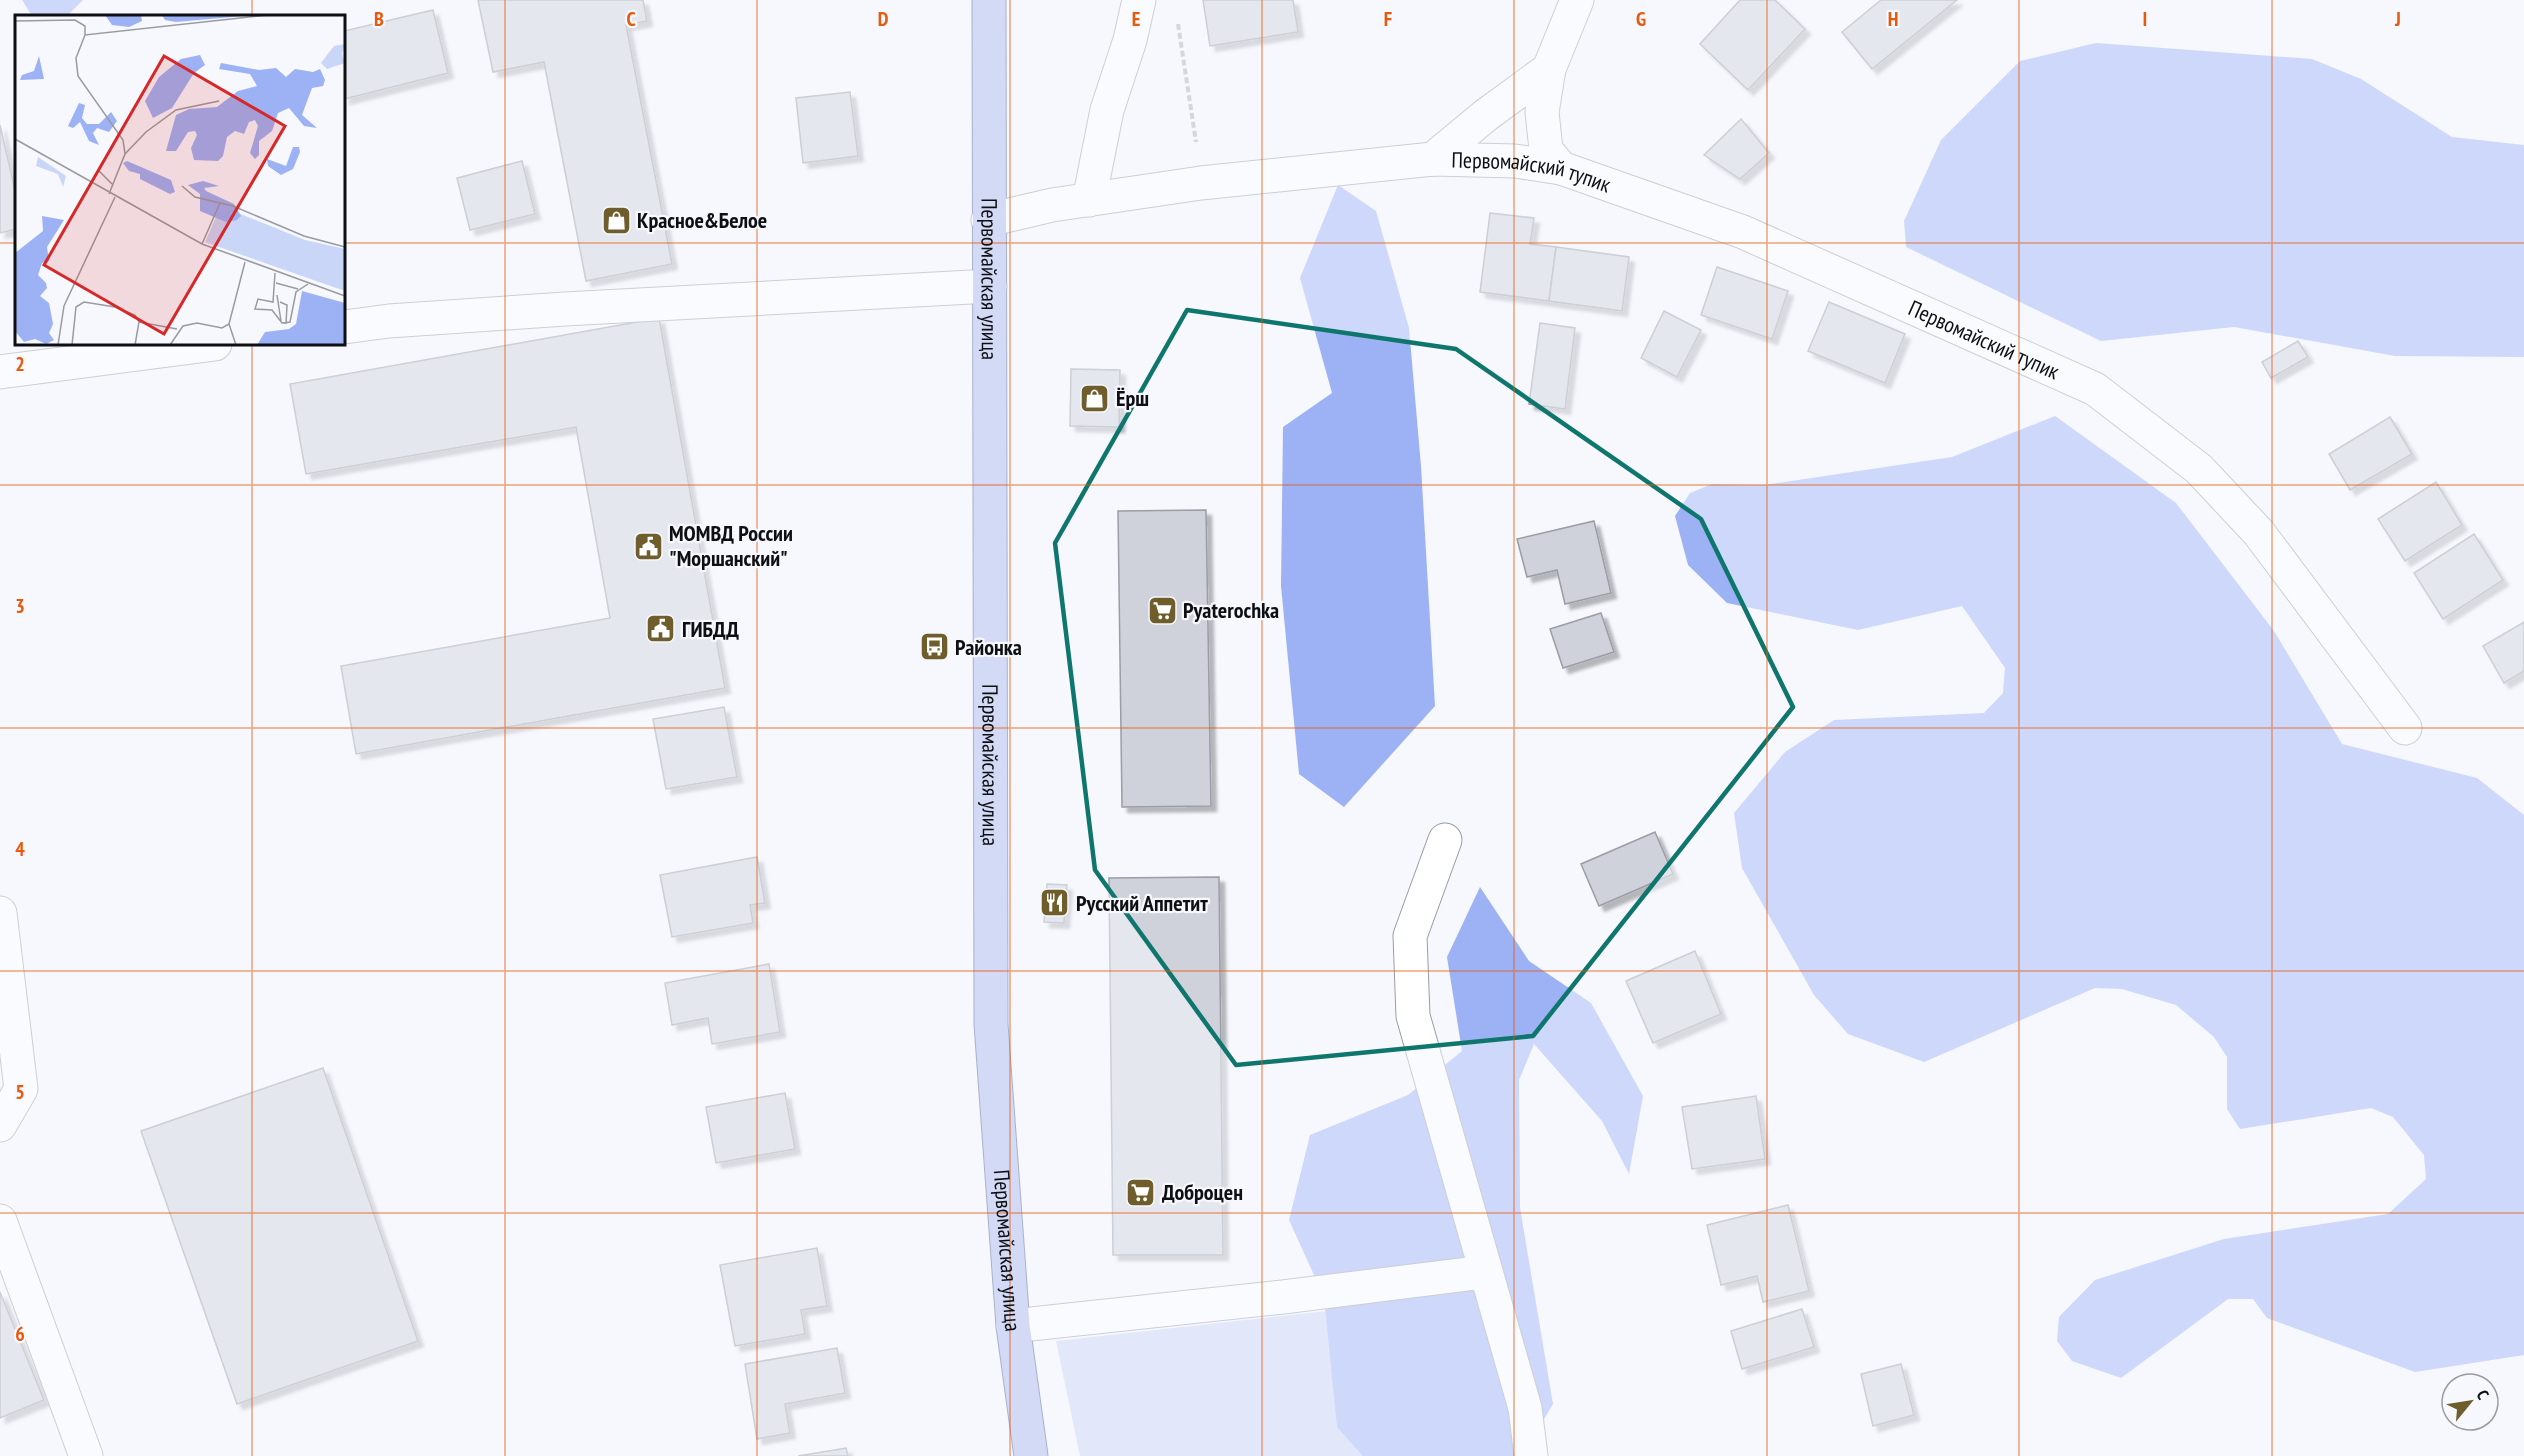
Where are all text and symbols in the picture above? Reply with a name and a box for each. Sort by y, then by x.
text: B [374,6,384,32]
text: C [626,6,636,32]
text: D [878,6,889,32]
text: E [1132,6,1140,32]
text: F [1384,6,1392,32]
text: G [1636,6,1646,32]
text: H [1888,6,1898,32]
text: I [2143,6,2147,32]
text: J [2394,6,2401,32]
inset map [15,15,345,345]
street label: Первомайский тупик [1451,145,1615,199]
street label: Первомайская улица [975,198,1004,360]
shop icon: Красное&Белое [600,204,632,236]
place label: Красное&Белое [637,206,767,234]
street label: Первомайский тупик [1904,294,2064,385]
text: 2 [15,351,25,377]
shop icon: Ёрш [1079,382,1111,414]
place label: Ёрш [1116,384,1149,412]
place label: МОМВД России "Моршанский" [669,519,793,572]
public building icon: МОМВД России "Моршанский" [632,530,664,562]
text: 3 [15,593,25,619]
supermarket icon: Pyaterochka [1146,594,1178,626]
place label: Pyaterochka [1183,596,1279,624]
public building icon: ГИБДД [645,613,677,645]
place label: ГИБДД [682,615,739,643]
bus stop icon: Районка [918,631,950,663]
place label: Районка [955,633,1022,661]
street label: Первомайская улица [976,684,1005,846]
text: 4 [15,836,25,862]
restaurant icon: Русский Аппетит [1039,887,1071,919]
place label: Русский Аппетит [1076,889,1208,917]
text: 5 [15,1079,25,1105]
street label: Первомайская улица [988,1169,1028,1333]
supermarket icon: Доброцен [1125,1176,1157,1208]
place label: Доброцен [1162,1178,1243,1206]
text: 6 [15,1321,25,1347]
north arrow [2440,1372,2500,1432]
text: С [2473,1386,2494,1403]

